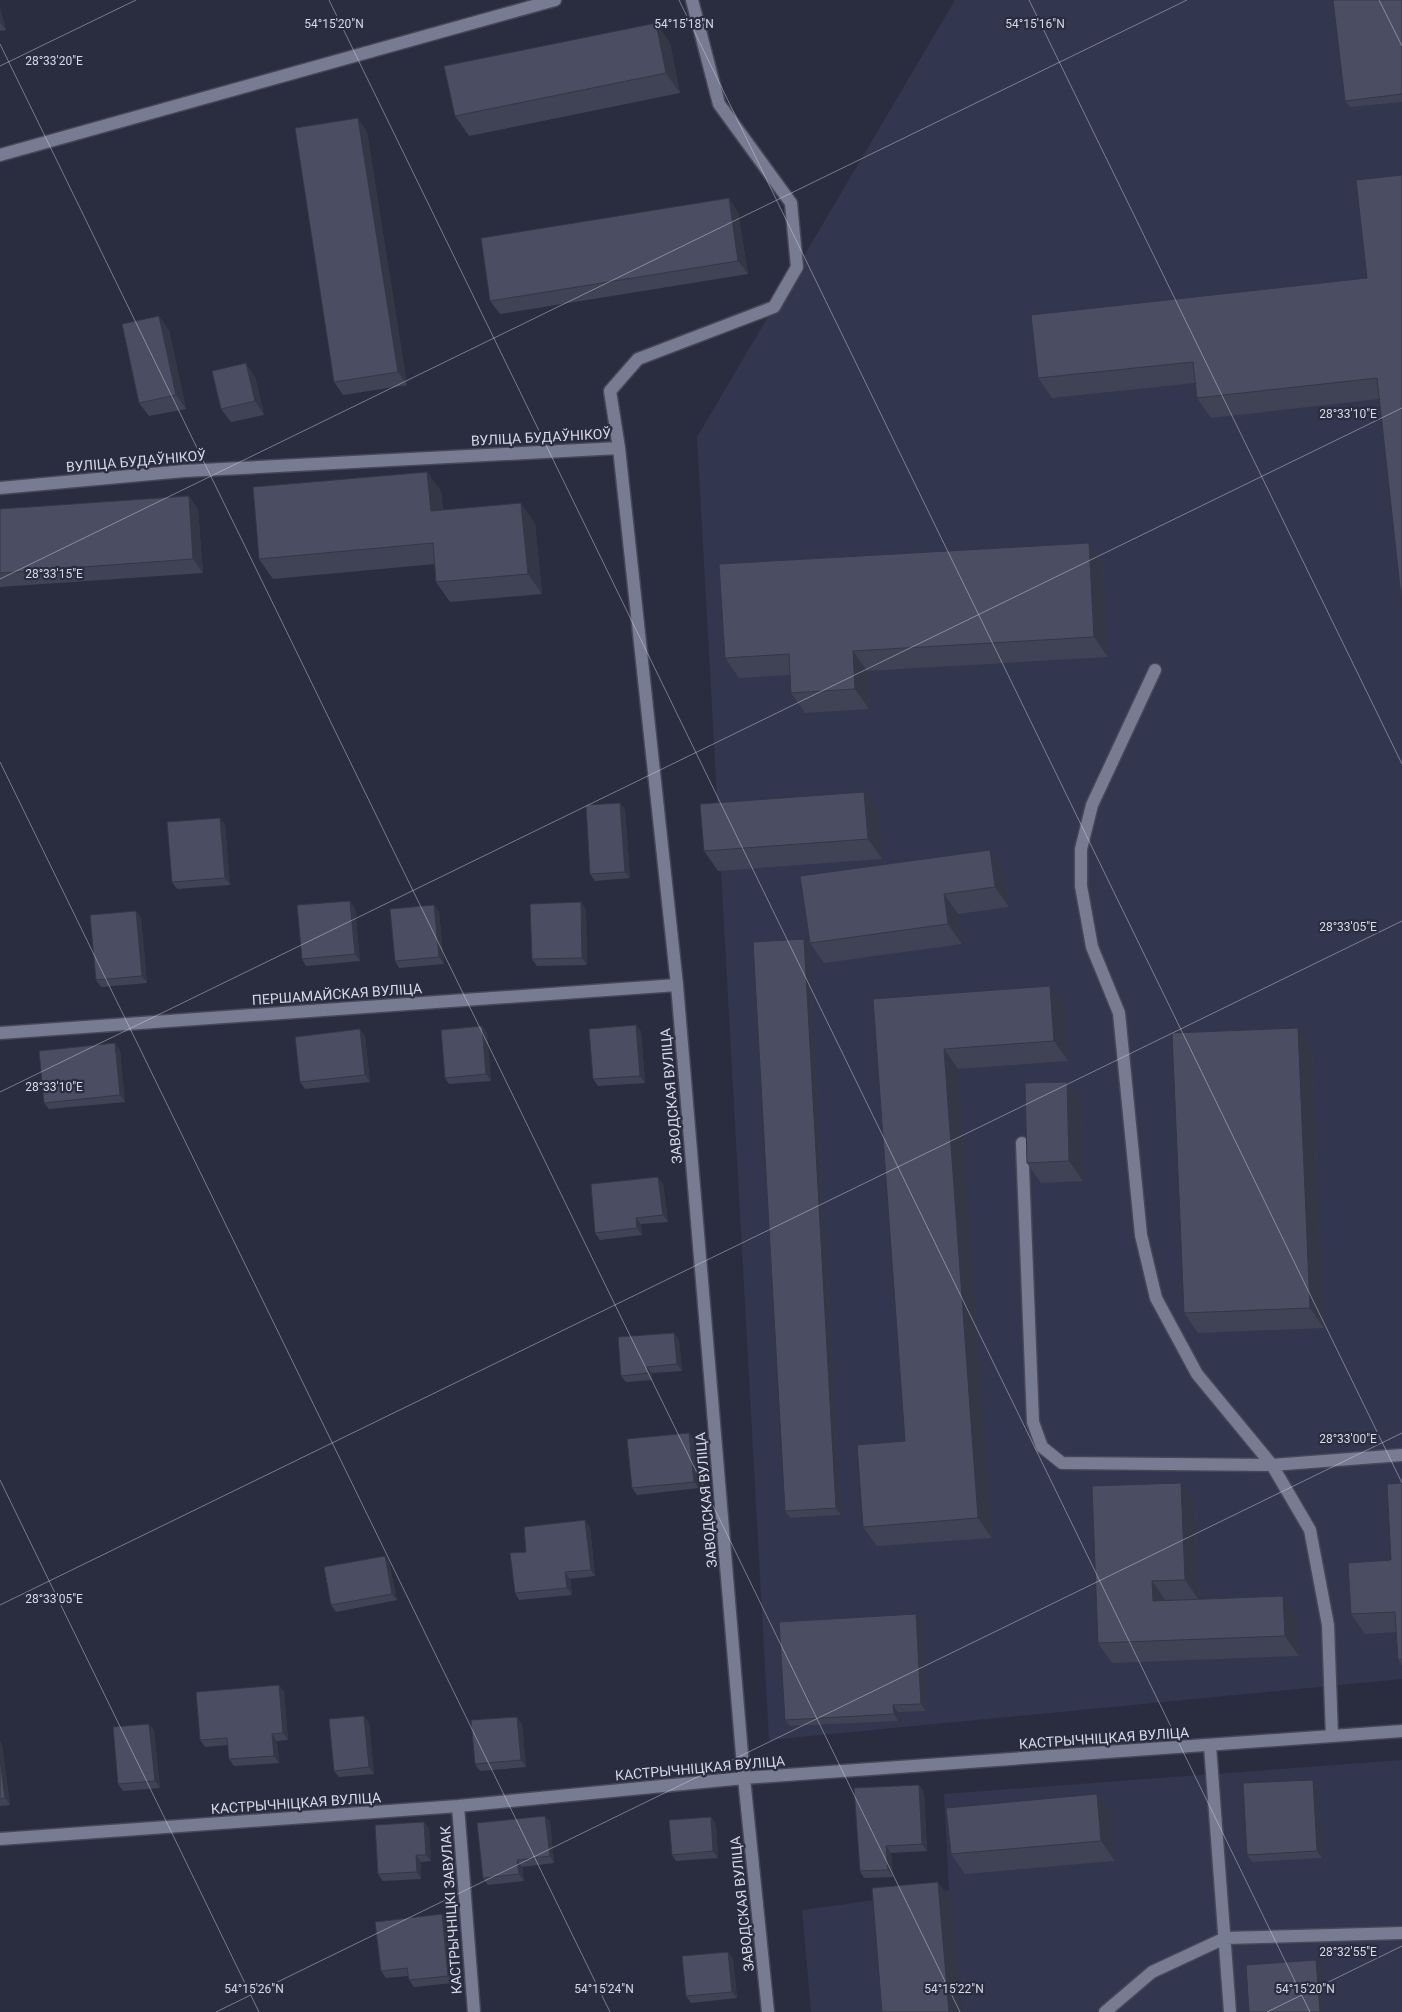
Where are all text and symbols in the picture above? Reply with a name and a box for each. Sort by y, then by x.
text: 54°15'20"N [304,17,364,31]
text: 54°15'18"N [654,17,714,31]
text: 54°15'16"N [1005,17,1065,31]
text: 28°33'20"E [25,54,83,68]
text: 28°33'10"E [1319,407,1377,421]
street label: ВУЛІЦА БУДАЎНІКОЎ [470,424,612,449]
street label: ВУЛІЦА БУДАЎНІКОЎ [65,446,207,475]
text: 28°33'15"E [25,567,83,581]
text: 28°33'05"E [1319,920,1377,934]
street label: ПЕРШАМАЙСКАЯ ВУЛІЦА [251,980,423,1008]
street label: ЗАВОДСКАЯ ВУЛІЦА [657,1028,685,1164]
text: 28°33'10"E [25,1080,83,1094]
street label: ЗАВОДСКАЯ ВУЛІЦА [692,1432,720,1568]
text: 28°33'00"E [1319,1432,1377,1446]
text: 28°33'05"E [25,1592,83,1606]
street label: КАСТРЫЧНІЦКАЯ ВУЛІЦА [1018,1724,1190,1752]
street label: КАСТРЫЧНІЦКАЯ ВУЛІЦА [614,1753,786,1783]
street label: КАСТРЫЧНІЦКАЯ ВУЛІЦА [210,1789,382,1817]
street label: КАСТРЫЧНІЦКІ ЗАВУЛАК [437,1825,465,1995]
street label: ЗАВОДСКАЯ ВУЛІЦА [727,1836,757,1972]
text: 28°32'55"E [1319,1945,1377,1959]
text: 54°15'26"N [224,1982,284,1996]
text: 54°15'24"N [574,1982,634,1996]
text: 54°15'22"N [924,1982,984,1996]
text: 54°15'20"N [1275,1982,1335,1996]

